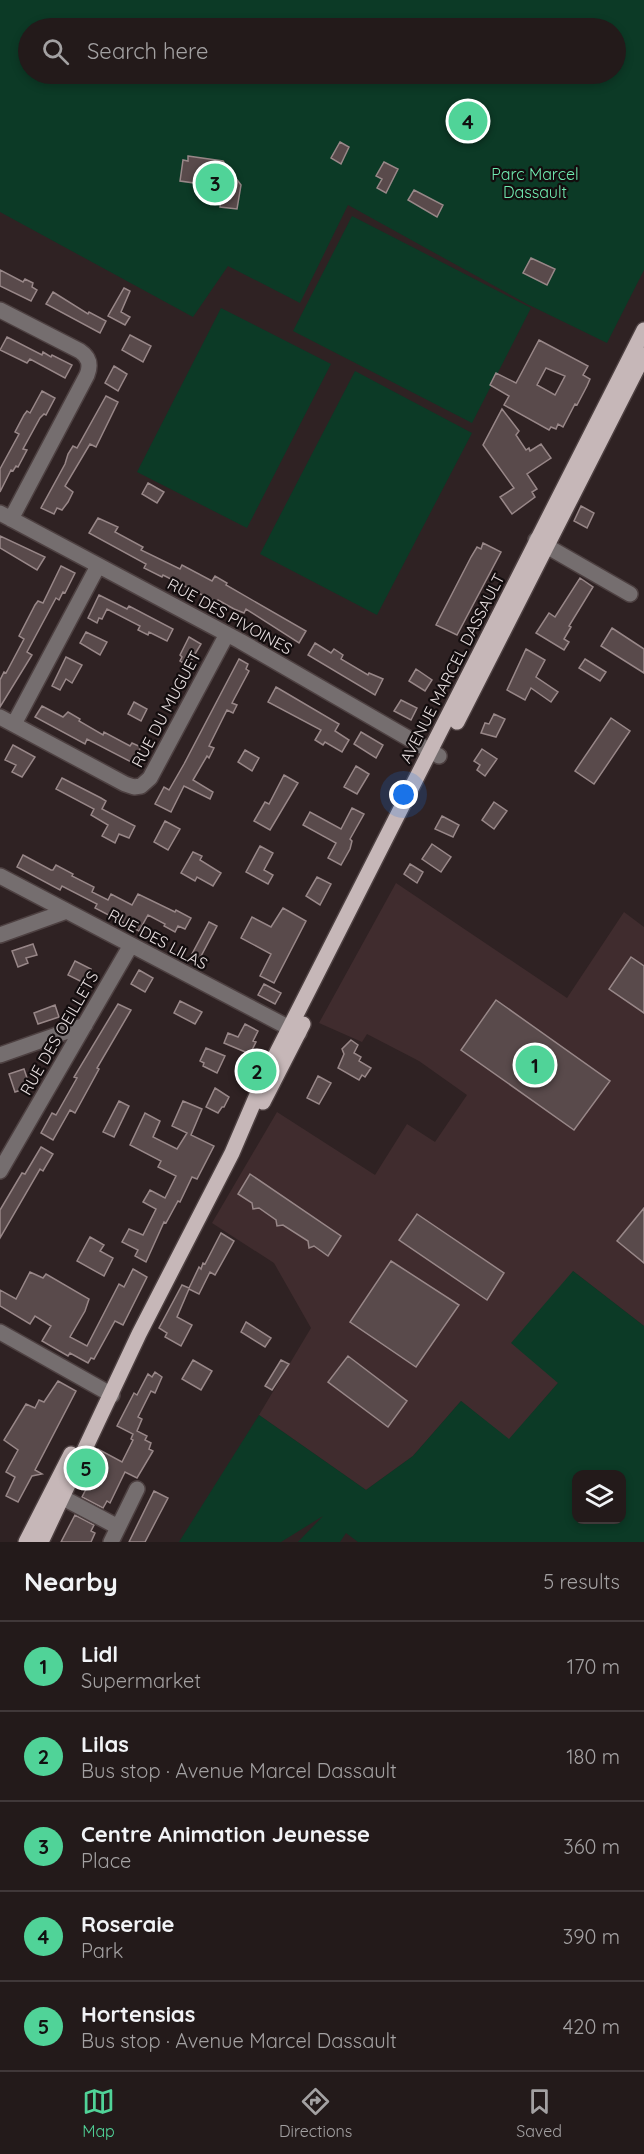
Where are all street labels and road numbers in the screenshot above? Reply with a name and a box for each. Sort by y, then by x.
street label: AVENUE MARCEL DASSAULT [395,569,509,766]
street label: RUE DES PIVOINES [164,573,296,659]
street label: RUE DU MUGUET [127,647,205,771]
street label: RUE DES LILAS [105,904,211,974]
street label: RUE DES OEILLETS [15,968,103,1098]

